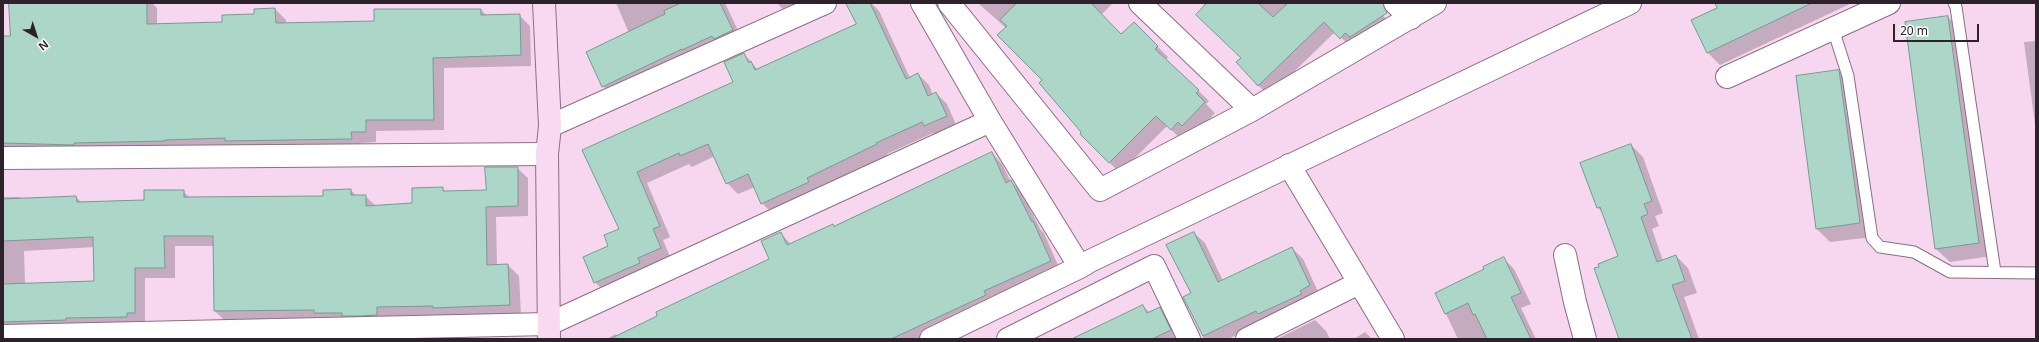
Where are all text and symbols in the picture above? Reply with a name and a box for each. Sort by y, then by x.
north arrow [16,16,56,56]
scale bar [1895,16,1981,42]
text: 20 m [1900,22,1928,39]
text: N [36,37,52,54]

